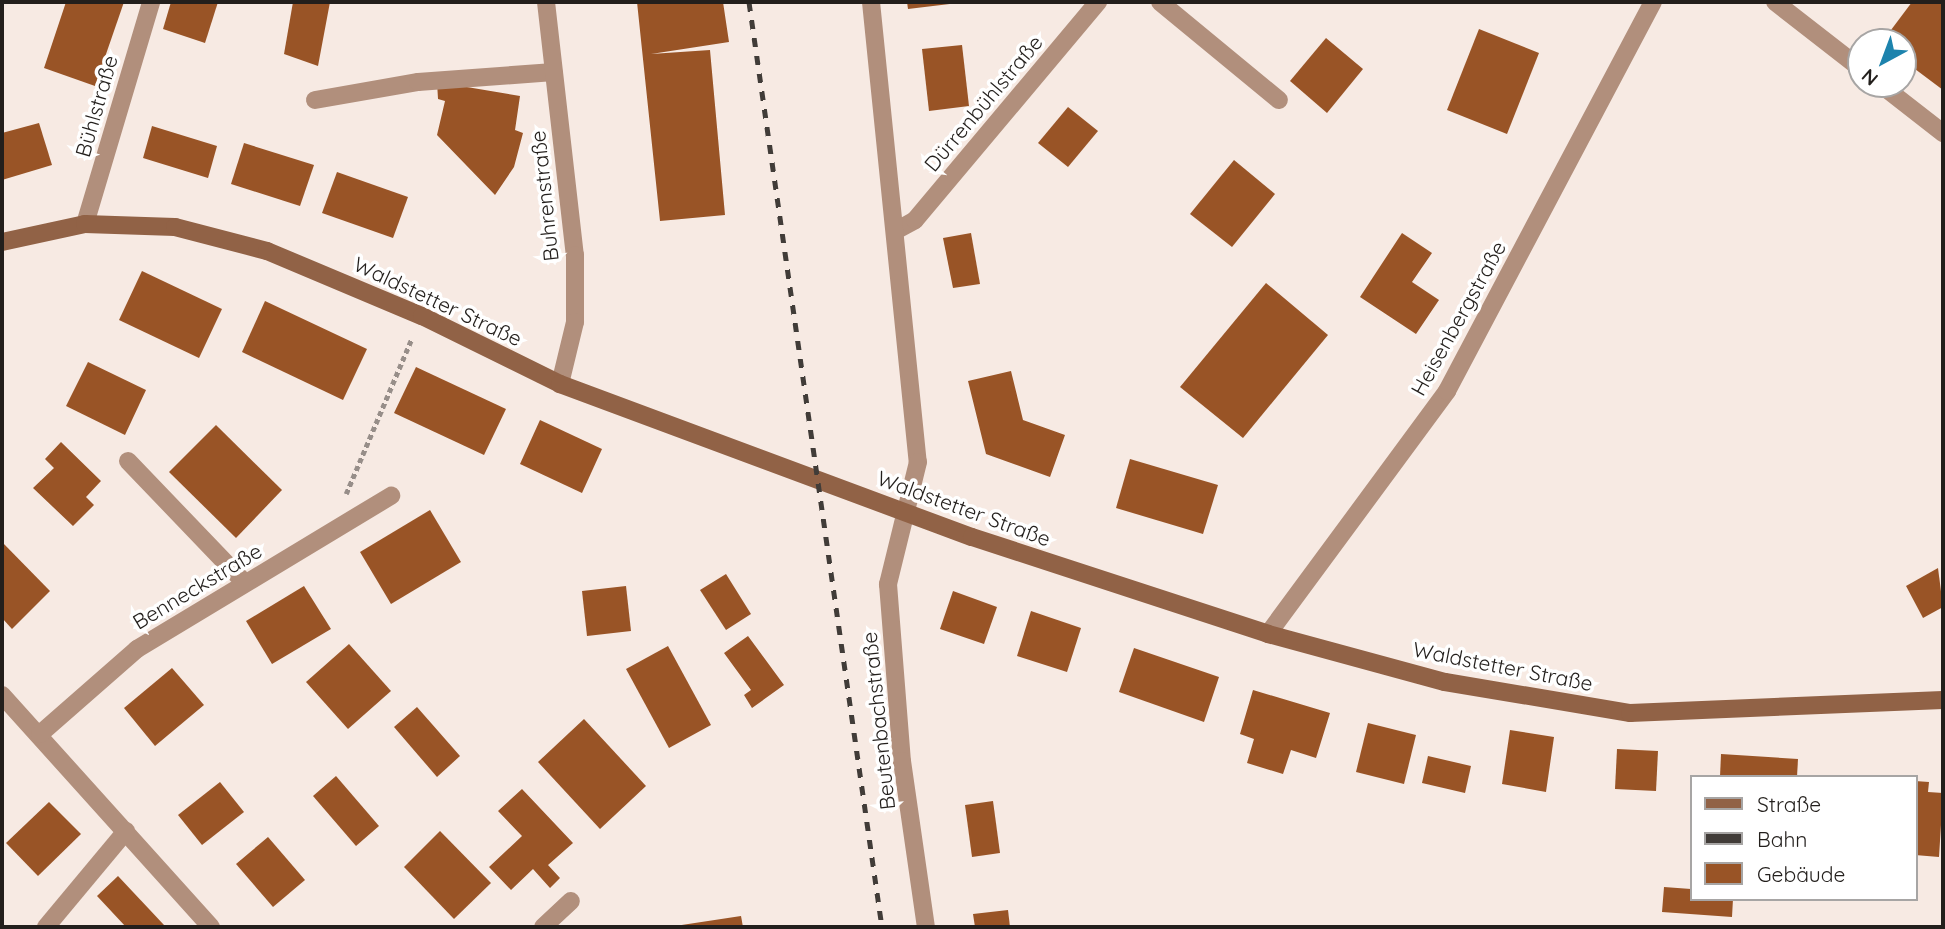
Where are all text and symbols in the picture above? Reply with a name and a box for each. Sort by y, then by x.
north arrow [1847,28,1917,98]
street label: Dürrenbühlstraße [919,30,1047,176]
street label: Bühlstraße [69,52,123,160]
text: N [1856,64,1883,91]
street label: Buhrenstraße [525,129,563,263]
street label: Heisenbergstraße [1405,236,1511,400]
street label: Waldstetter Straße [350,251,526,351]
street label: Waldstetter Straße [874,465,1054,551]
street label: Benneckstraße [128,538,266,634]
street label: Beutenbachstraße [856,631,900,811]
street label: Waldstetter Straße [1411,636,1595,696]
legend [1689,775,1917,901]
text: Straße [1757,791,1821,817]
text: Bahn [1757,826,1807,852]
text: Gebäude [1757,861,1845,887]

